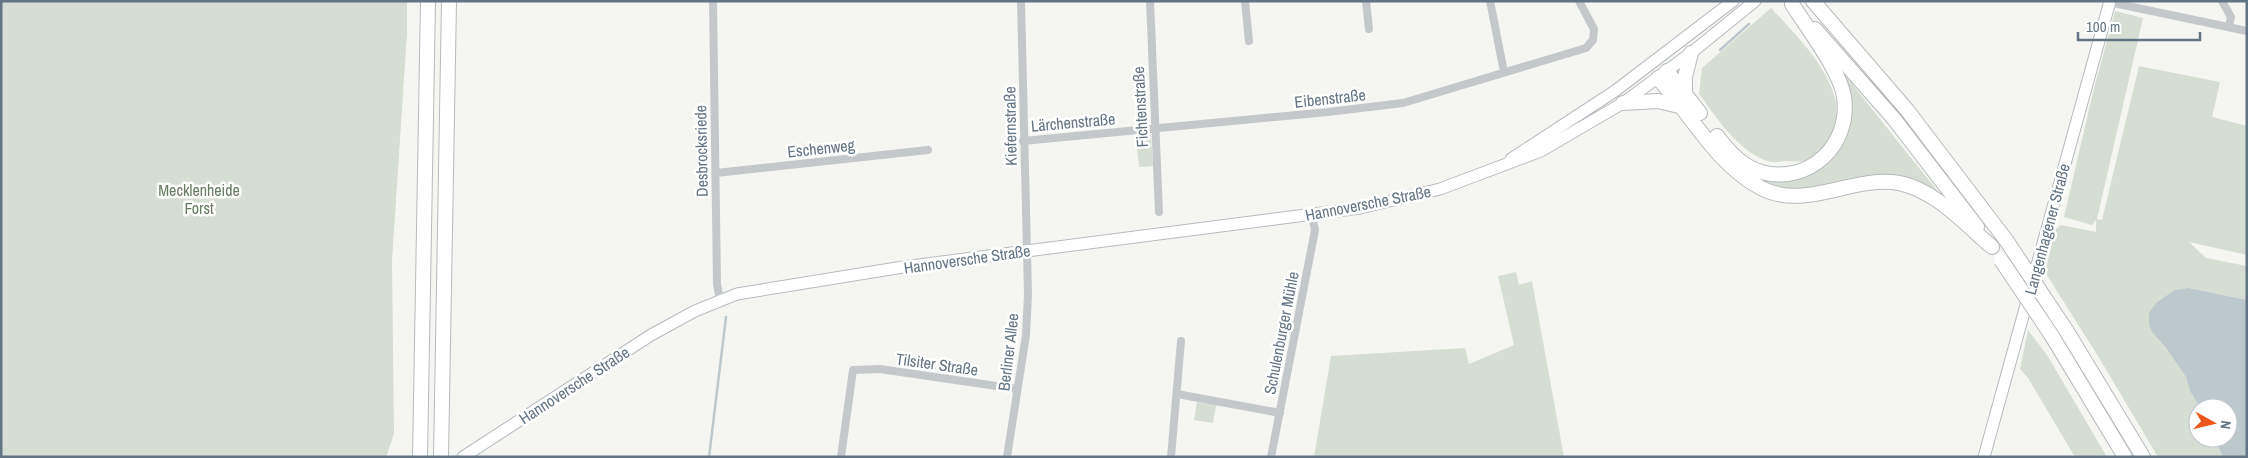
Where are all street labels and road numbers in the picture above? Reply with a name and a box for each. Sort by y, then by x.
street label: Fichtenstraße [1127,66,1153,148]
street label: Eibenstraße [1293,83,1367,113]
street label: Kiefernstraße [998,86,1022,166]
street label: Desbrocksriede [689,105,713,197]
street label: Lärchenstraße [1030,107,1116,137]
street label: Eschenweg [786,133,857,162]
street label: Langenhagener Straße [2019,161,2075,297]
street label: Hannoversche Straße [1303,180,1433,226]
street label: Hannoversche Straße [902,239,1032,279]
street label: Schulenburger Mühle [1258,270,1304,396]
street label: Berliner Allee [992,312,1024,392]
street label: Hannoversche Straße [514,341,634,429]
street label: Tilsiter Straße [894,347,980,381]

